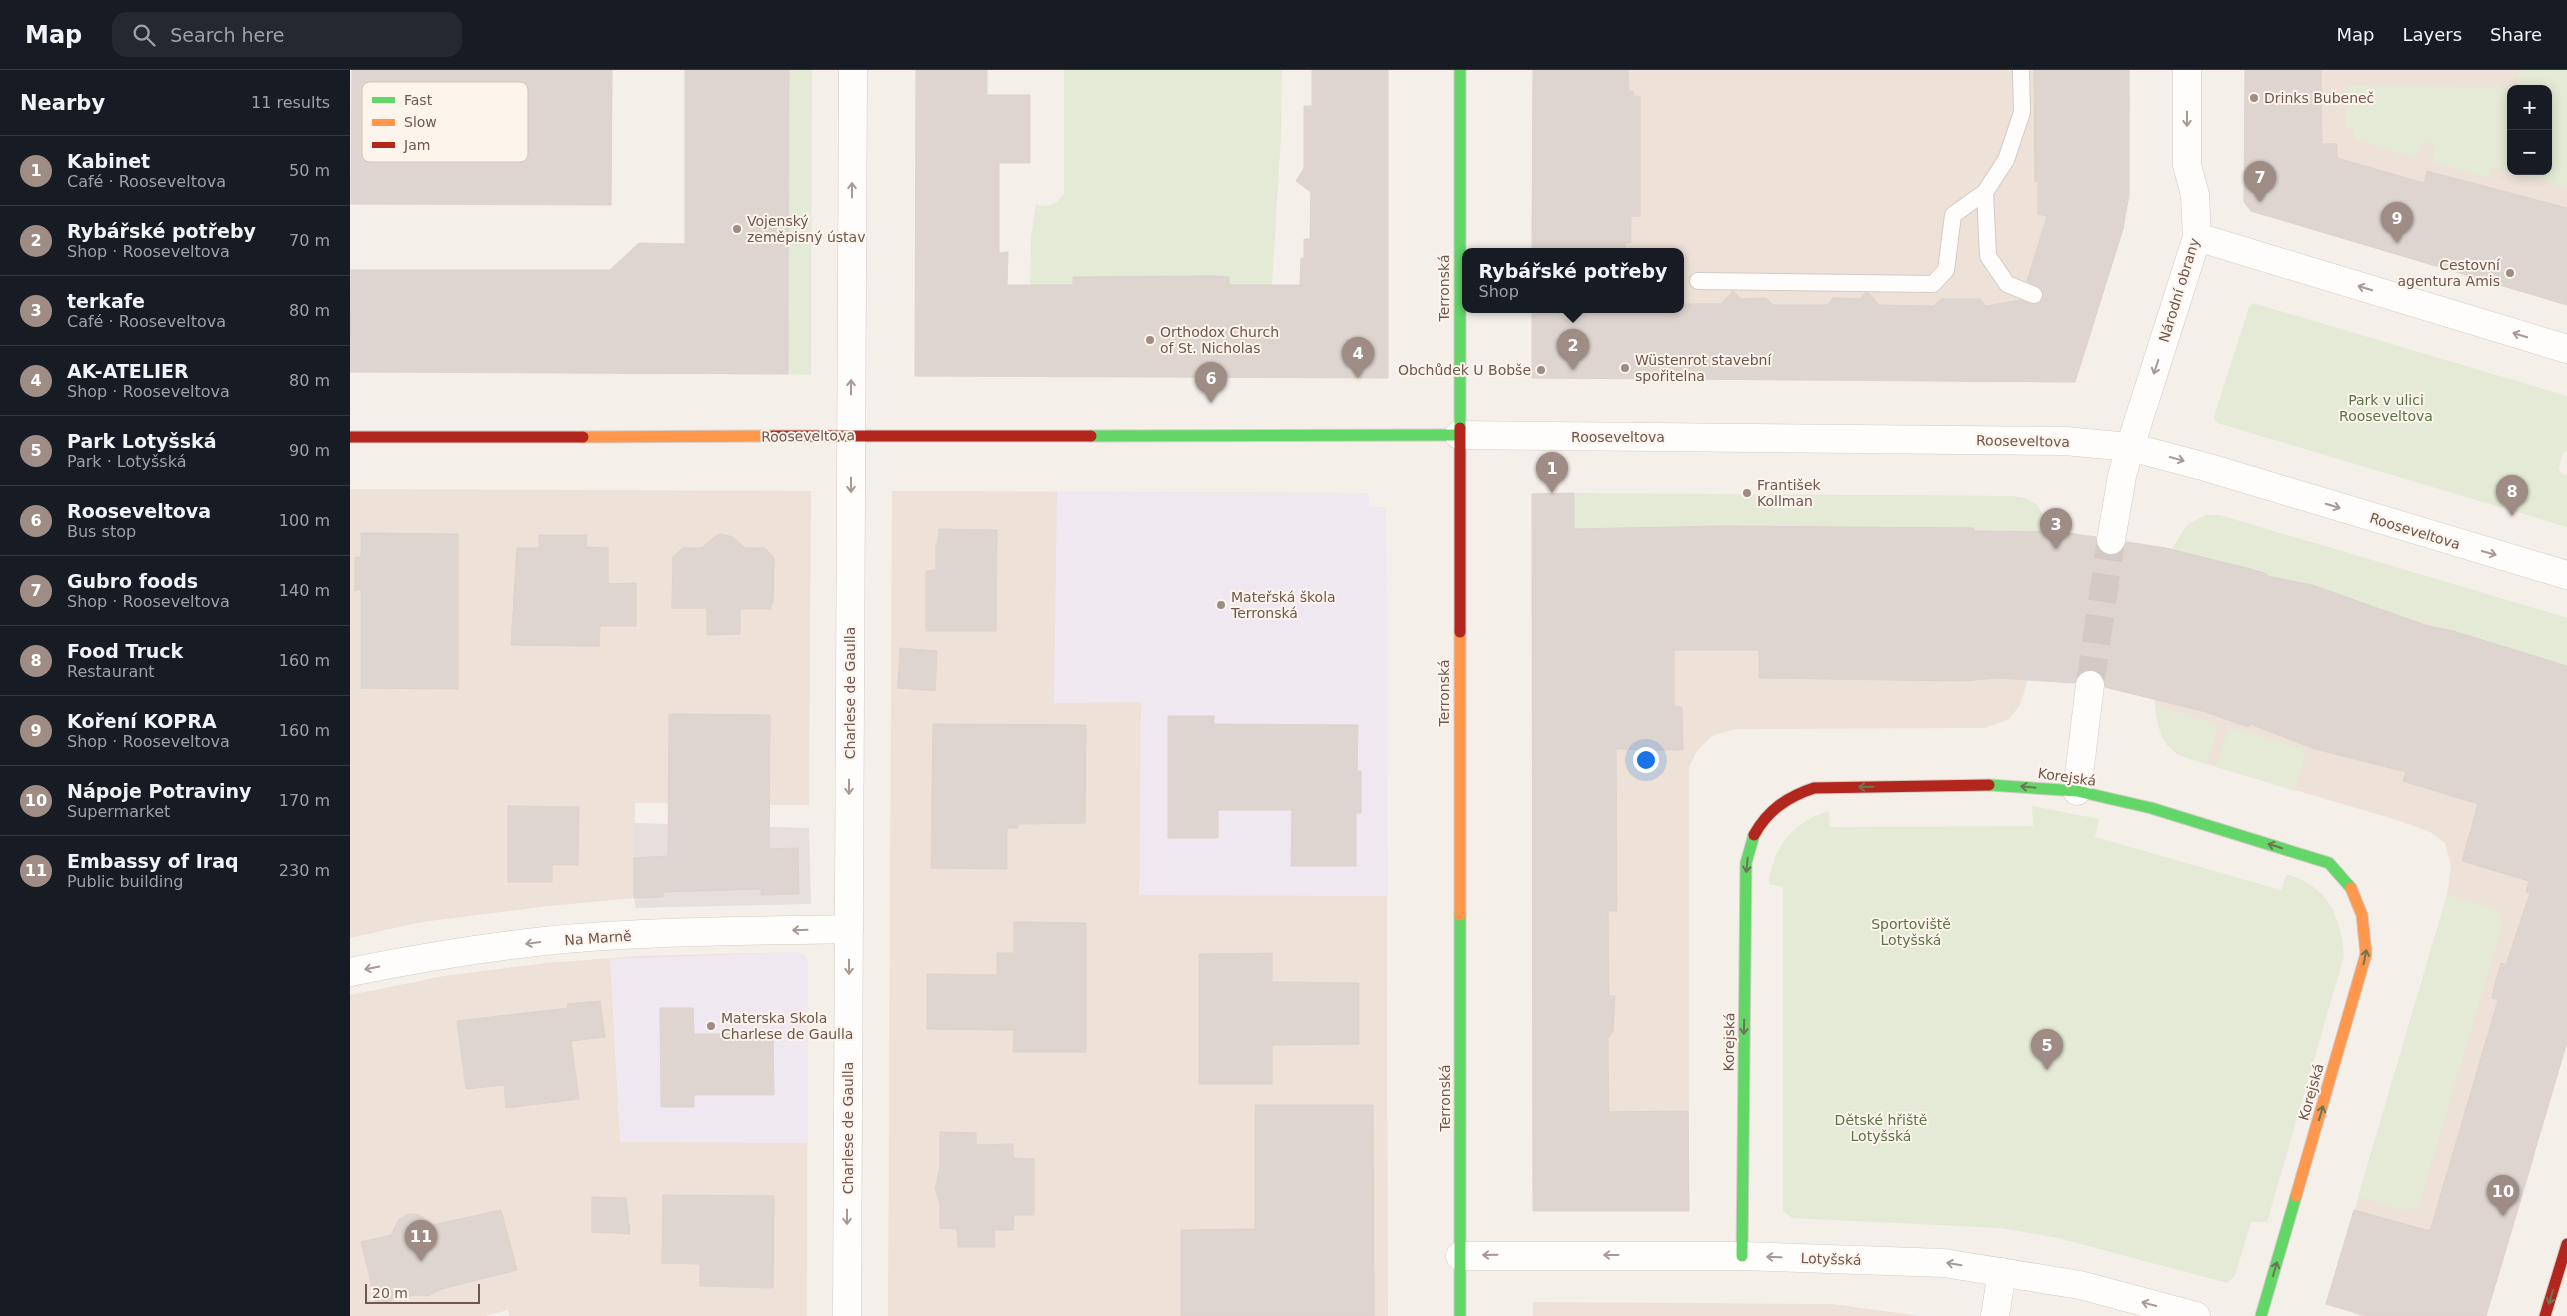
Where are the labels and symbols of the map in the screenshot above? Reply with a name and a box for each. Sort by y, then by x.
legend [362,82,528,162]
place label: Drinks Bubeneč [2264,90,2374,106]
text: Fast [404,92,433,108]
marker: Drinks Bubeneč [2248,92,2260,104]
one-way arrow [2182,110,2192,126]
text: Slow [404,114,437,130]
text: Jam [403,137,430,153]
pin: 7 [2244,161,2276,202]
one-way arrow [847,182,857,198]
pin: 9 [2381,202,2413,243]
place label: Vojenský zeměpisný ústav [747,213,865,245]
marker: Vojenský zeměpisný ústav [731,223,743,235]
street label: Národní obrany [2156,236,2202,344]
street label: Terronská [1436,255,1452,322]
place label: Cestovní agentura Amis [2398,257,2501,289]
marker: Cestovní agentura Amis [2504,267,2516,279]
one-way arrow [2357,282,2373,292]
place label: Orthodox Church of St. Nicholas [1160,324,1279,356]
pin: 2 [1557,329,1589,370]
one-way arrow [2513,330,2529,340]
marker: Orthodox Church of St. Nicholas [1144,334,1156,346]
pin: 4 [1342,337,1374,378]
place label: Wüstenrot stavební spořitelna [1635,352,1772,384]
one-way arrow [2150,358,2160,374]
pin: 6 [1195,362,1227,403]
place label: Obchůdek U Bobše [1398,362,1531,378]
marker: Wüstenrot stavební spořitelna [1619,362,1631,374]
marker: Obchůdek U Bobše [1535,364,1547,376]
one-way arrow [846,380,856,396]
park label: Park v ulici Rooseveltova [2339,392,2433,424]
street label: Rooseveltova [761,427,855,445]
street label: Rooseveltova [1571,429,1665,445]
street label: Rooseveltova [1976,432,2070,450]
pin: 1 [1536,452,1568,493]
one-way arrow [2169,455,2185,464]
pin: 8 [2496,475,2528,516]
one-way arrow [846,476,856,493]
place label: František Kollman [1757,477,1822,509]
marker: František Kollman [1741,487,1753,499]
one-way arrow [2325,501,2341,511]
pin: 3 [2040,508,2072,549]
street label: Rooseveltova [2368,510,2462,552]
one-way arrow [2480,548,2496,558]
place label: Mateřská škola Terronská [1230,589,1336,621]
marker: Mateřská škola Terronská [1215,599,1227,611]
street label: Charlese de Gaulla [842,627,858,759]
street label: Terronská [1436,660,1452,727]
your location [1633,747,1659,773]
street label: Korejská [2037,765,2097,789]
one-way arrow [844,779,854,795]
one-way arrow [1858,782,1874,792]
one-way arrow [2021,782,2037,791]
one-way arrow [2268,841,2284,851]
one-way arrow [1742,856,1751,872]
park label: Sportoviště Lotyšská [1871,916,1951,948]
one-way arrow [792,925,808,935]
street label: Na Marně [564,928,632,948]
one-way arrow [525,938,541,948]
one-way arrow [2360,950,2370,966]
one-way arrow [844,959,854,975]
one-way arrow [365,963,381,973]
place label: Materska Skola Charlese de Gaulla [721,1010,853,1042]
street label: Korejská [1720,1012,1738,1072]
one-way arrow [1739,1018,1749,1035]
marker: Materska Skola Charlese de Gaulla [705,1020,717,1032]
pin: 5 [2031,1029,2063,1070]
street label: Charlese de Gaulla [840,1062,856,1194]
street label: Korejská [2295,1062,2327,1122]
street label: Terronská [1437,1065,1453,1132]
one-way arrow [2316,1106,2326,1122]
park label: Dětské hřiště Lotyšská [1835,1112,1927,1144]
pin: 10 [2487,1175,2519,1216]
one-way arrow [842,1209,852,1225]
pin: 11 [405,1220,437,1261]
one-way arrow [1482,1250,1498,1260]
one-way arrow [1604,1250,1620,1260]
street label: Lotyšská [1800,1250,1862,1268]
one-way arrow [1766,1252,1782,1262]
one-way arrow [1946,1259,1962,1269]
one-way arrow [2271,1262,2281,1278]
scale bar [365,1281,480,1304]
one-way arrow [2546,1288,2556,1304]
one-way arrow [2141,1298,2157,1308]

